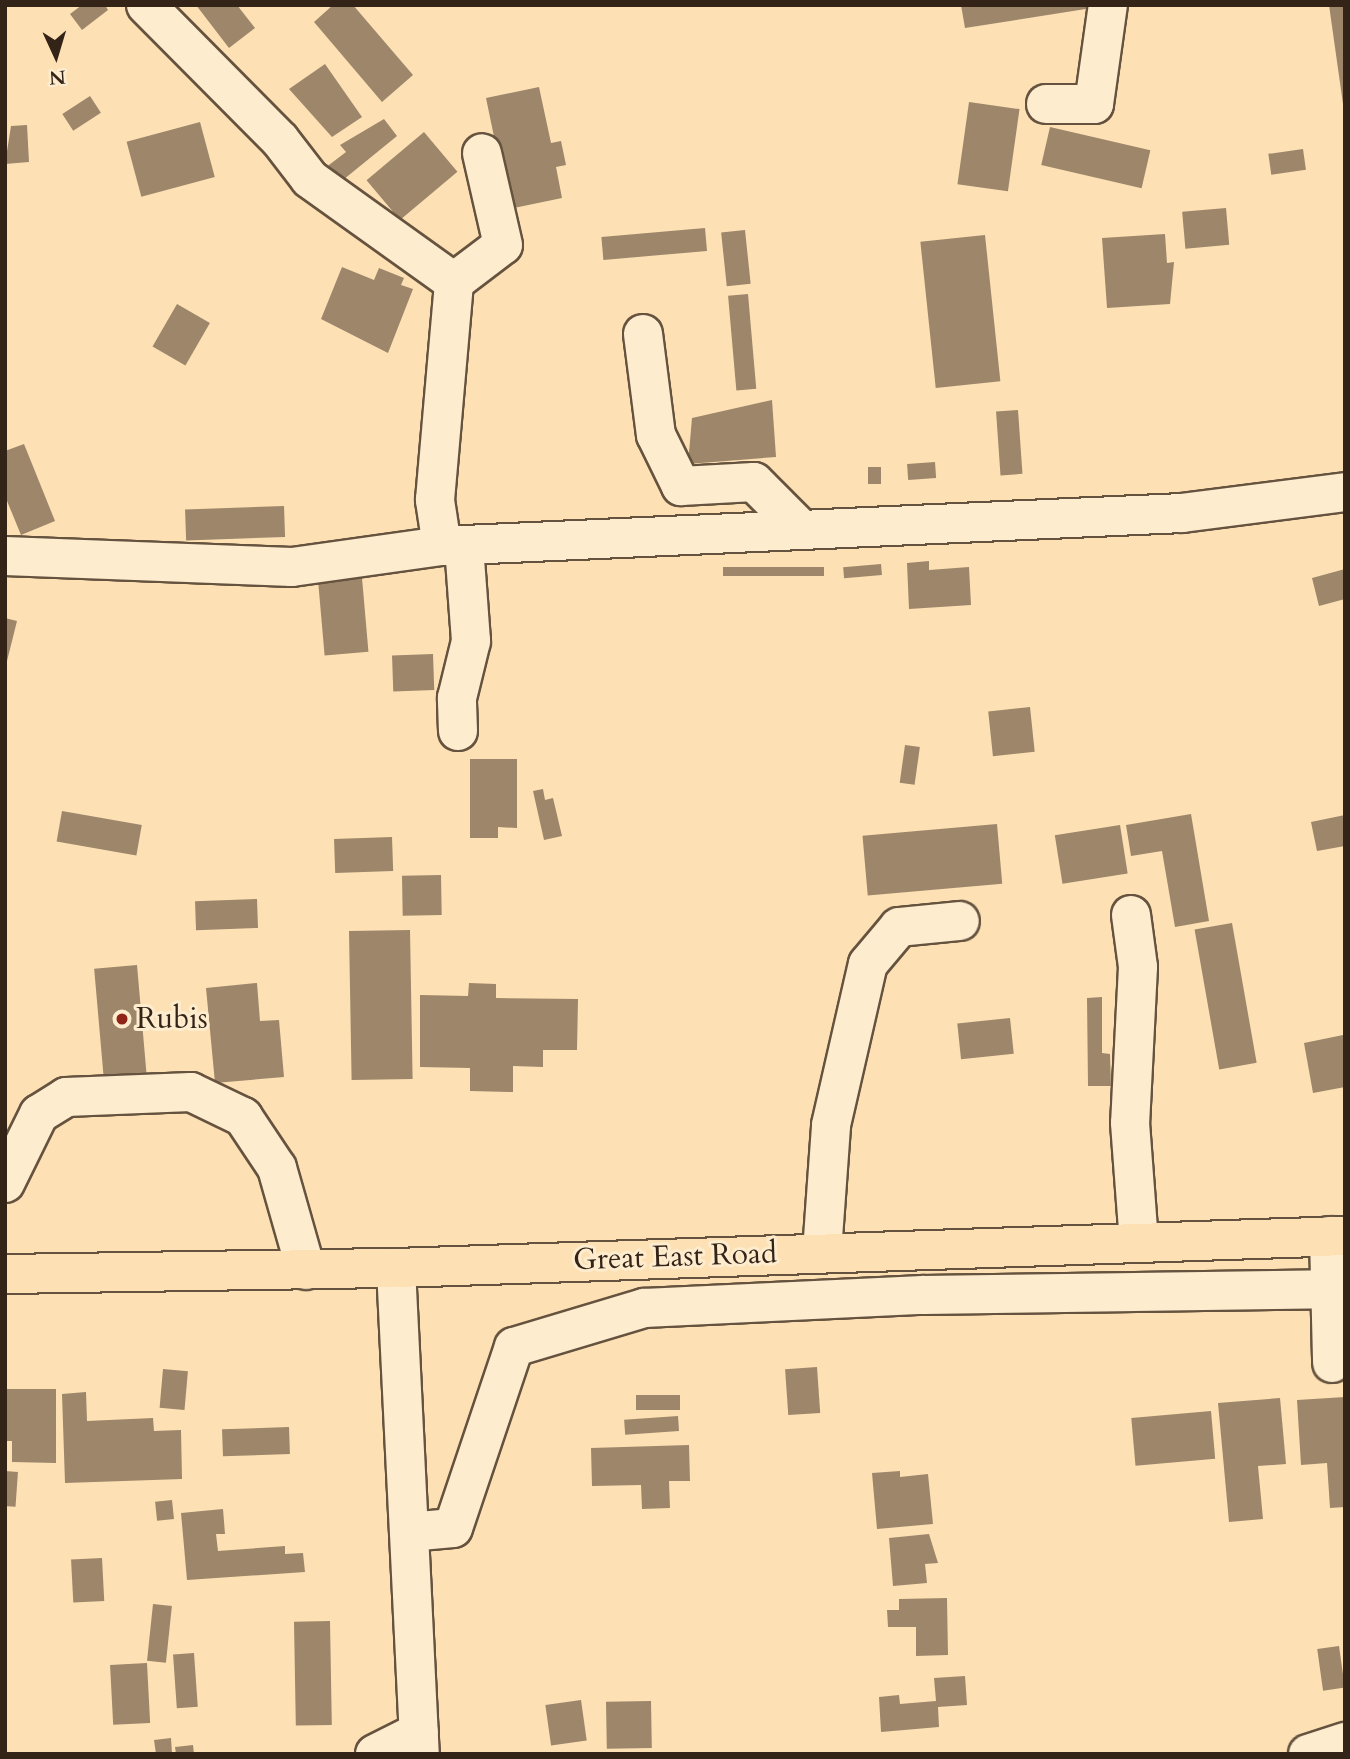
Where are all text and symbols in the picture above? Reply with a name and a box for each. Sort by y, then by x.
north arrow [21,21,91,91]
text: N [48,63,67,90]
place label: Rubis [136,1001,208,1037]
marker: Rubis [114,1011,130,1027]
street label: Great East Road [573,1235,777,1279]

